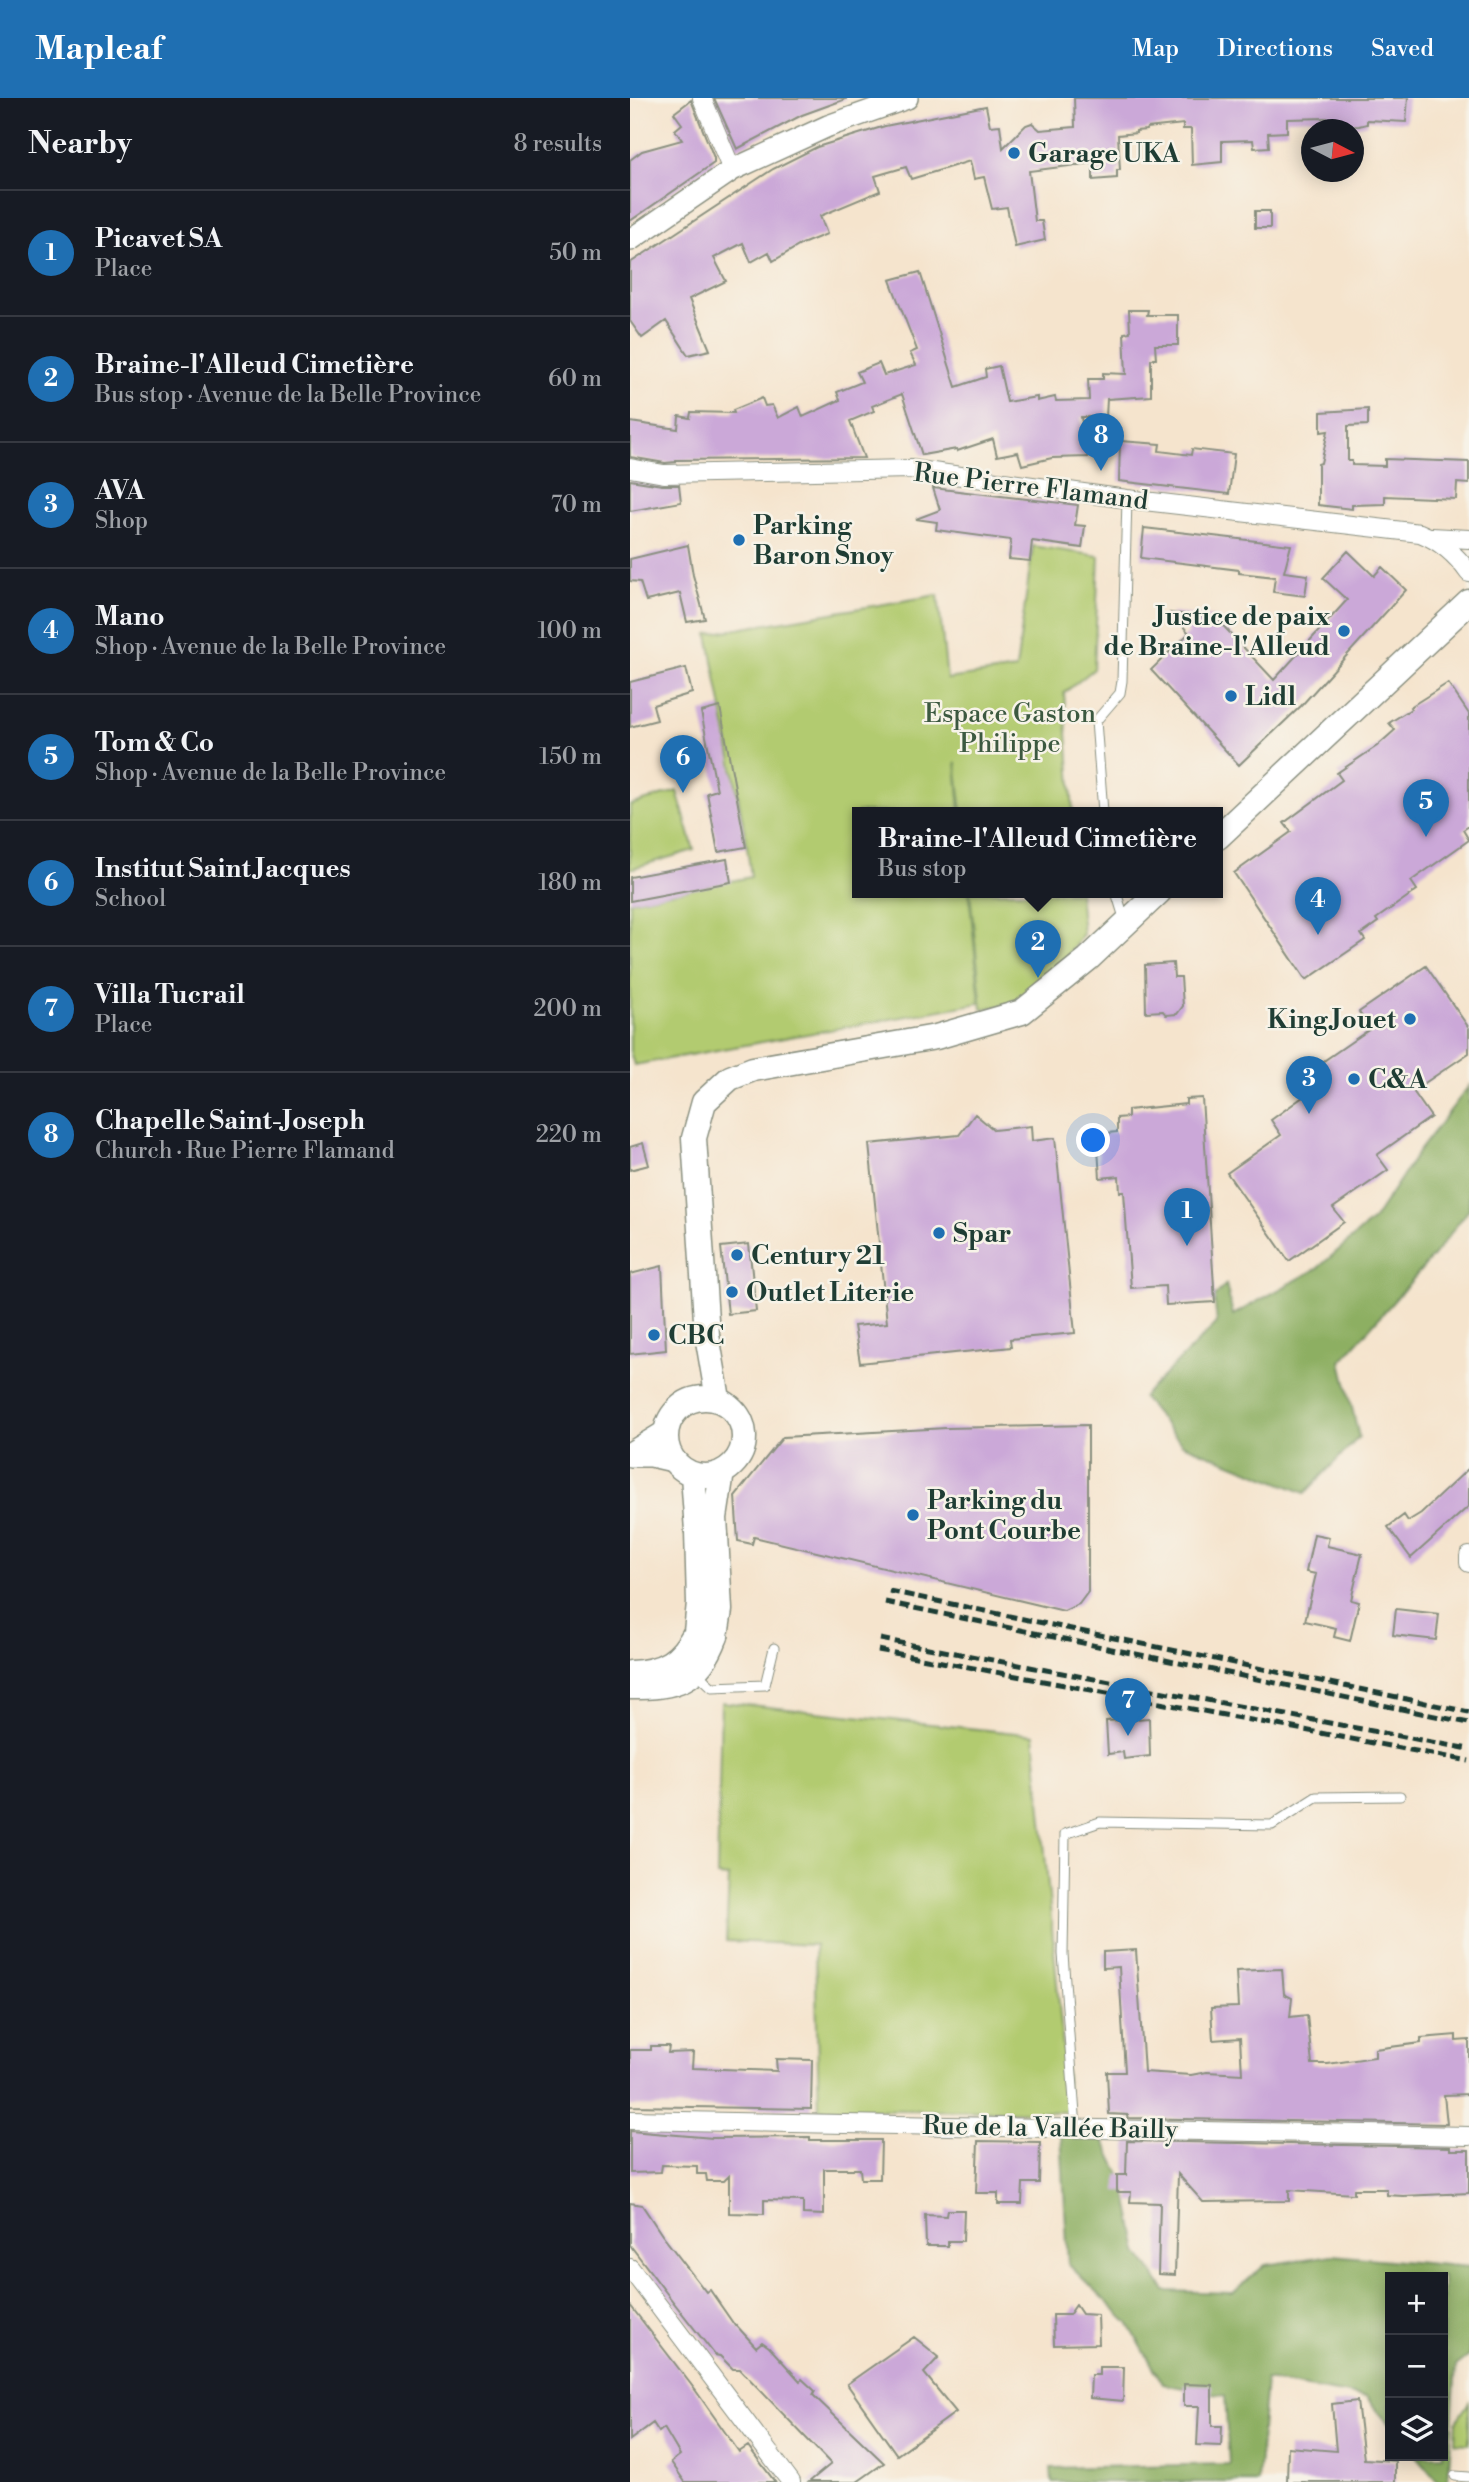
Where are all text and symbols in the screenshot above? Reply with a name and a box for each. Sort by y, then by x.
text: Mapleaf [35,29,162,70]
text: Map [1132,34,1179,64]
text: Directions [1217,34,1333,64]
text: Saved [1371,34,1434,64]
north arrow [1301,119,1364,182]
text: Nearby [28,125,132,163]
text: 8 results [514,130,602,158]
place label: Garage UKA [1028,138,1180,170]
marker: Garage UKA [1006,145,1022,161]
text: Picavet SA [95,223,222,255]
text: 1 [45,239,57,267]
text: 50 m [549,239,602,267]
text: Place [95,255,152,283]
text: Braine-l'Alleud Cimetière [95,349,414,381]
text: 2 [44,365,58,393]
text: 60 m [548,365,602,393]
text: Bus stop · Avenue de la Belle Province [95,381,481,409]
pin: 8 [1078,413,1124,471]
street label: Rue Pierre Flamand [912,457,1150,517]
text: AVA [95,475,144,507]
text: 3 [44,491,58,519]
text: 70 m [551,491,602,519]
text: Shop [95,507,148,535]
place label: Parking Baron Snoy [753,510,895,572]
marker: Parking Baron Snoy [731,532,747,548]
text: Mano [95,601,164,633]
place label: Justice de paix de Braine-l'Alleud [1104,601,1330,663]
text: 4 [43,617,59,645]
text: 100 m [537,617,602,645]
marker: Justice de paix de Braine-l'Alleud [1336,623,1352,639]
text: Shop · Avenue de la Belle Province [95,633,446,661]
place label: Lidl [1245,681,1296,713]
marker: Lidl [1223,688,1239,704]
park label: Espace Gaston Philippe [924,698,1096,760]
text: Tom & Co [95,727,214,759]
pin: 6 [660,735,706,793]
text: 5 [44,743,58,771]
text: 150 m [539,743,602,771]
text: Shop · Avenue de la Belle Province [95,759,446,787]
pin: 5 [1403,779,1449,837]
popup [852,807,1223,898]
text: Braine-l'Alleud Cimetière [878,823,1197,855]
text: Institut Saint Jacques [95,853,351,885]
text: Bus stop [878,855,967,883]
text: 6 [44,869,58,897]
text: 180 m [538,869,602,897]
pin: 4 [1295,877,1341,935]
text: School [95,885,166,913]
pin: 2 [1015,920,1061,978]
text: Villa Tucrail [95,979,245,1011]
text: 7 [44,995,58,1023]
text: 200 m [534,995,602,1023]
place label: King Jouet [1267,1004,1397,1036]
text: Place [95,1011,152,1039]
marker: King Jouet [1402,1011,1418,1027]
pin: 3 [1286,1056,1332,1114]
place label: C&A [1368,1064,1427,1096]
marker: C&A [1346,1071,1362,1087]
text: Chapelle Saint-Joseph [95,1105,365,1137]
text: 8 [44,1121,58,1149]
text: 220 m [536,1121,602,1149]
your location [1076,1123,1110,1157]
text: Church · Rue Pierre Flamand [95,1137,395,1165]
pin: 1 [1164,1188,1210,1246]
place label: Spar [953,1218,1012,1250]
marker: Spar [931,1225,947,1241]
place label: Century 21 [751,1240,885,1272]
marker: Century 21 [729,1247,745,1263]
place label: Outlet Literie [746,1277,914,1309]
marker: Outlet Literie [724,1284,740,1300]
place label: CBC [668,1320,725,1352]
marker: CBC [646,1327,662,1343]
place label: Parking du Pont Courbe [927,1485,1081,1547]
marker: Parking du Pont Courbe [905,1507,921,1523]
pin: 7 [1105,1678,1151,1736]
street label: Rue de la Vallée Bailly [922,2110,1178,2146]
map controls [1385,2272,1448,2461]
button: + [1385,2272,1448,2335]
button: − [1385,2335,1448,2398]
button: layers [1385,2398,1448,2461]

